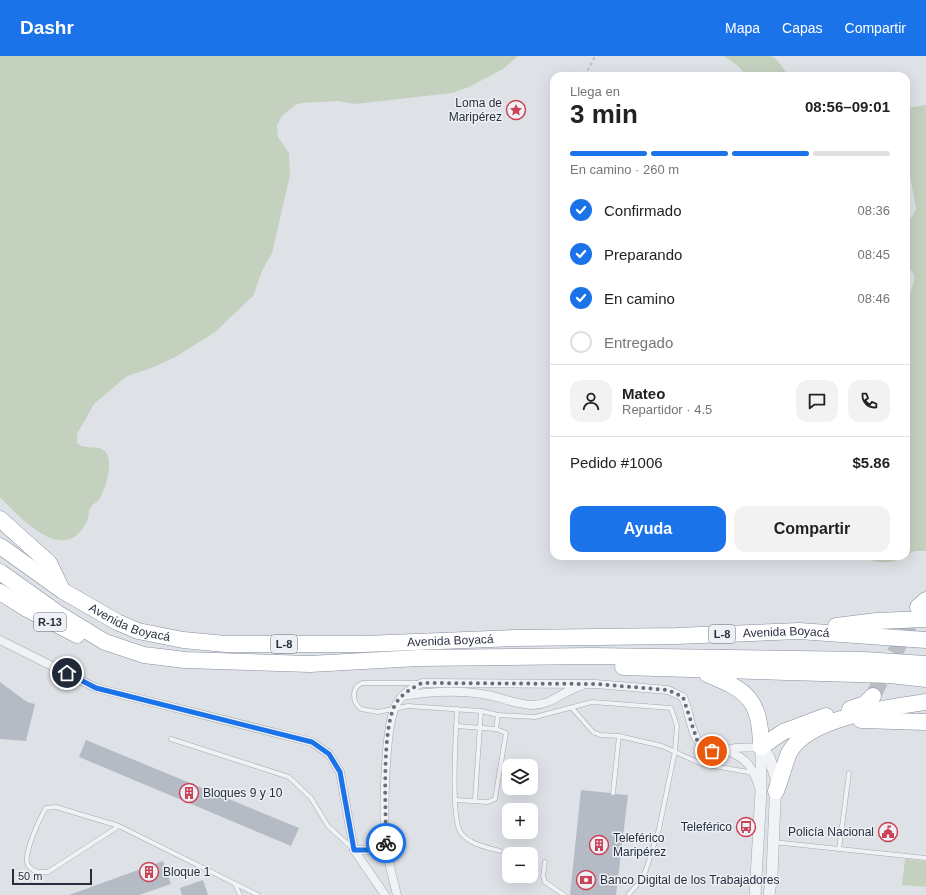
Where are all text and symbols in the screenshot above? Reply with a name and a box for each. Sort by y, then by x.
text: Dashr [20,17,74,38]
text: Mapa [725,20,760,36]
text: Capas [782,20,823,36]
text: Compartir [845,20,906,36]
text: Llega en [570,84,620,99]
place label: Loma de Maripérez [449,96,502,124]
text: 08:56–09:01 [805,98,890,115]
place icon: Loma de Maripérez [505,99,527,121]
text: 3 min [570,99,638,129]
text: En camino · 260 m [570,162,679,177]
icon: check [570,199,592,221]
text: Confirmado [604,202,682,219]
text: 08:36 [857,203,890,218]
icon: check [570,243,592,265]
text: Preparando [604,246,682,263]
text: 08:45 [857,247,890,262]
icon: check [570,287,592,309]
text: En camino [604,290,675,307]
text: 08:46 [857,291,890,306]
text: Entregado [604,334,673,351]
button: person [570,380,612,422]
button: chat [796,380,838,422]
button: phone [848,380,890,422]
text: Mateo [622,385,665,402]
text: Repartidor · 4.5 [622,402,712,417]
text: Pedido #1006 [570,454,663,471]
text: $5.86 [852,454,890,471]
button: Ayuda [570,506,726,552]
button: Compartir [734,506,890,552]
street label: Avenida Boyacá [87,600,172,644]
road number: R-13 [34,613,66,631]
street label: Avenida Boyacá [743,624,830,640]
road number: L-8 [709,625,735,643]
street label: Avenida Boyacá [407,632,494,649]
road number: L-8 [271,635,297,653]
pin [50,656,84,690]
icon: home [56,662,78,684]
pin [695,734,729,768]
icon: bag [701,740,723,762]
map controls [502,759,538,883]
button: layers [502,759,538,795]
building icon: Bloques 9 y 10 [178,782,200,804]
place label: Bloques 9 y 10 [203,786,283,800]
button: + [502,803,538,839]
bus stop icon: Teleférico [735,816,757,838]
place label: Teleférico [681,820,732,834]
public building icon: Policía Nacional [877,821,899,843]
courier [366,823,406,863]
place label: Policía Nacional [788,825,874,839]
place label: Teleférico Maripérez [613,831,666,859]
icon: bike [375,832,397,854]
building icon: Teleférico Maripérez [588,834,610,856]
button: − [502,847,538,883]
building icon: Bloque 1 [138,861,160,883]
place label: Bloque 1 [163,865,211,879]
scale bar [12,867,92,886]
bank icon: Banco Digital de los Trabajadores [575,869,597,891]
text: 50 m [18,870,42,882]
place label: Banco Digital de los Trabajadores [600,873,779,887]

